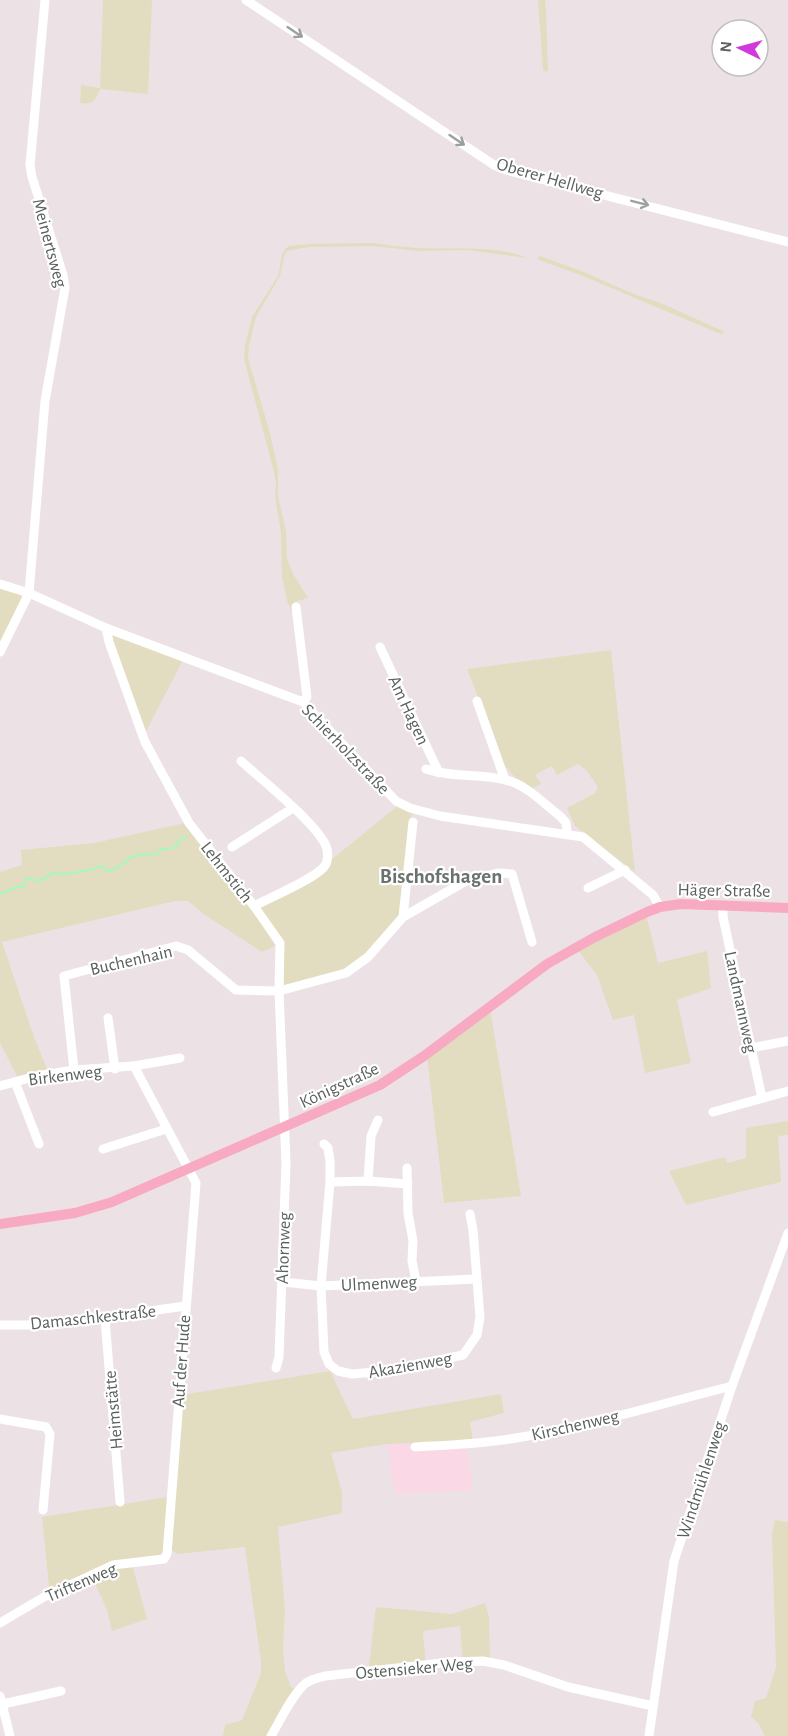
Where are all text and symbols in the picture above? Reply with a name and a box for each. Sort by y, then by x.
north arrow [710,18,770,78]
one-way arrow [286,26,303,39]
text: N [718,41,735,53]
one-way arrow [448,135,465,147]
street label: Oberer Hellweg [494,155,605,203]
street label: Meinertsweg [29,197,70,290]
one-way arrow [630,198,649,210]
street label: Am Hagen [384,673,432,748]
street label: Schierholzstraße [298,701,393,798]
street label: Lehmstich [197,839,256,907]
district label: Bischofshagen [380,866,502,887]
street label: Häger Straße [678,881,770,901]
street label: Buchenhain [88,943,174,979]
street label: Landmannweg [720,950,760,1055]
street label: Königstraße [297,1060,382,1112]
street label: Birkenweg [27,1063,103,1089]
street label: Ahornweg [274,1212,294,1284]
street label: Ulmenweg [341,1273,418,1295]
street label: Damaschkestraße [29,1302,157,1334]
street label: Auf der Hude [170,1314,194,1408]
street label: Akazienweg [367,1350,453,1382]
street label: Heimstätte [102,1370,126,1450]
street label: Kirschenweg [530,1407,621,1445]
street label: Windmühlenweg [674,1419,729,1541]
street label: Triftenweg [43,1560,120,1606]
street label: Ostensieker Weg [355,1655,474,1683]

